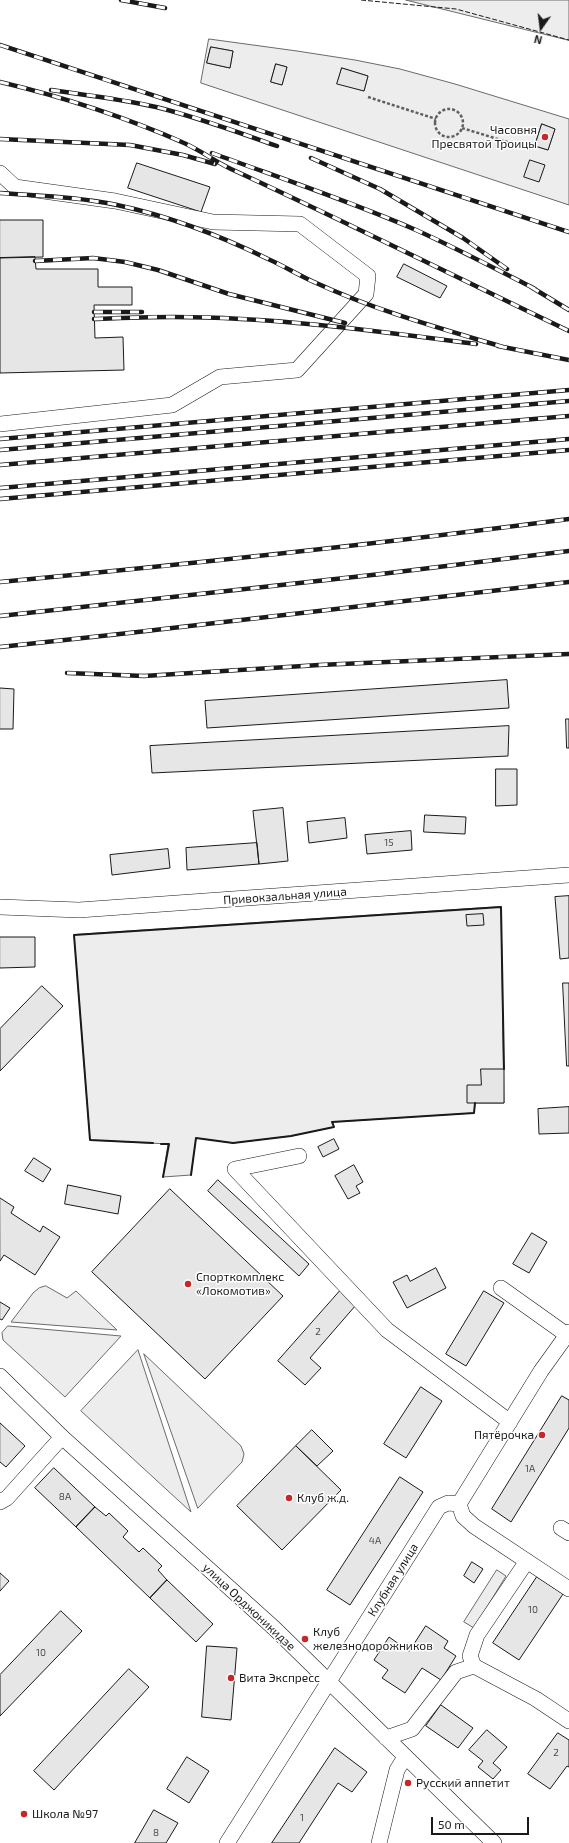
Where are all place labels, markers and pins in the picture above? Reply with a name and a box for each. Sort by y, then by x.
place label: Часовня Пресвятой Троицы [431,123,537,151]
marker: Часовня Пресвятой Троицы [540,132,550,142]
place label: Спорткомплекс «Локомотив» [196,1270,284,1298]
marker: Спорткомплекс «Локомотив» [183,1279,193,1289]
place label: Пятёрочка [474,1428,534,1442]
marker: Пятёрочка [537,1430,547,1440]
place label: Клуб ж.д. [297,1491,349,1505]
marker: Клуб ж.д. [284,1493,294,1503]
place label: Клуб железнодорожников [313,1625,433,1653]
marker: Клуб железнодорожников [300,1634,310,1644]
place label: Вита Экспресс [239,1671,320,1685]
marker: Вита Экспресс [226,1673,236,1683]
place label: Русский аппетит [416,1776,510,1790]
marker: Русский аппетит [403,1778,413,1788]
place label: Школа №97 [32,1807,98,1821]
marker: Школа №97 [19,1809,29,1819]

